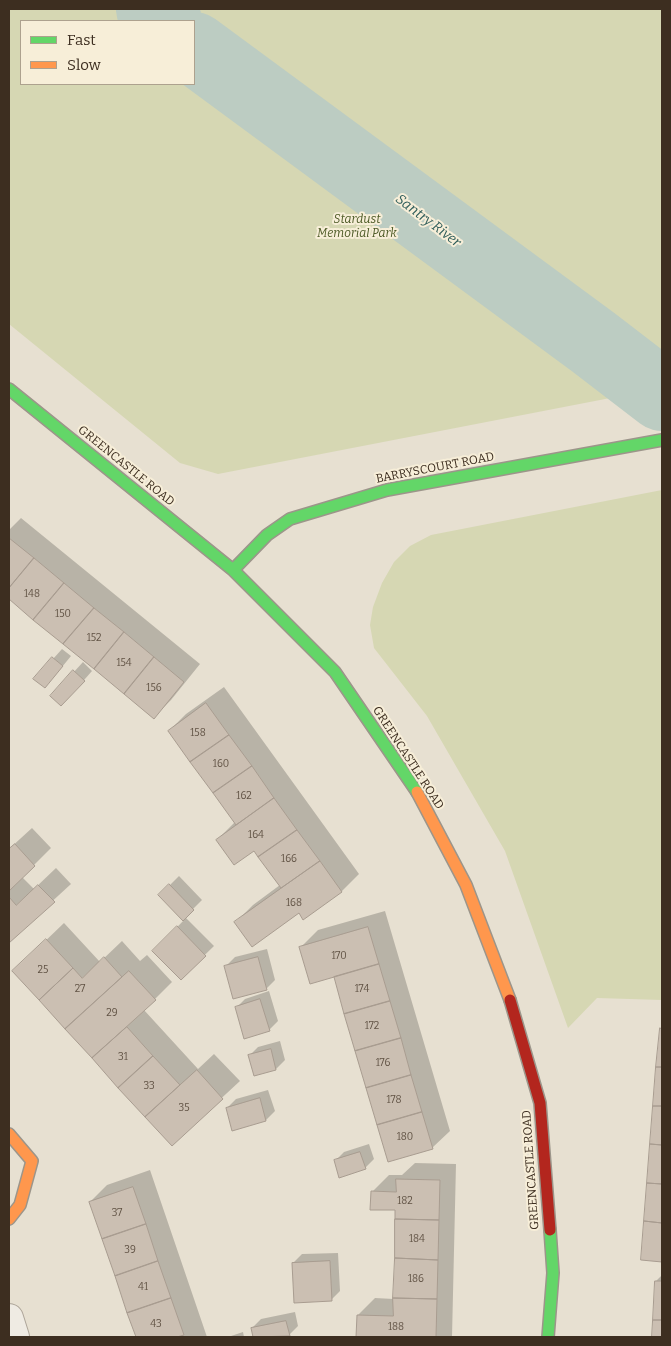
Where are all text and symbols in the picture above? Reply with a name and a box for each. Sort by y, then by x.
legend [20,20,195,85]
text: Fast [67,31,96,49]
text: Slow [67,56,101,74]
water label: Santry River [392,191,464,251]
park label: Stardust Memorial Park [317,213,397,241]
street label: GREENCASTLE ROAD [75,423,177,509]
street label: BARRYSCOURT ROAD [375,449,495,487]
house number: 148 [24,588,40,600]
house number: 150 [55,608,71,620]
house number: 152 [87,632,101,644]
house number: 154 [116,657,132,669]
house number: 156 [146,682,162,694]
street label: GREENCASTLE ROAD [369,704,447,812]
house number: 158 [190,727,206,739]
house number: 160 [213,758,229,770]
house number: 162 [236,790,252,802]
house number: 164 [248,829,264,841]
house number: 166 [281,853,297,865]
house number: 168 [286,897,302,909]
house number: 170 [331,950,347,962]
house number: 25 [38,964,48,976]
house number: 27 [75,983,85,995]
house number: 174 [355,983,369,995]
house number: 29 [106,1007,118,1019]
house number: 172 [365,1020,379,1032]
house number: 31 [118,1051,128,1063]
house number: 176 [376,1057,390,1069]
house number: 33 [143,1080,155,1092]
house number: 178 [387,1094,401,1106]
house number: 35 [178,1102,190,1114]
street label: GREENCASTLE ROAD [520,1110,542,1230]
house number: 180 [397,1131,413,1143]
house number: 182 [397,1195,413,1207]
house number: 37 [112,1207,122,1219]
house number: 184 [409,1233,425,1245]
house number: 39 [124,1244,136,1256]
house number: 186 [408,1273,424,1285]
house number: 41 [138,1281,148,1293]
house number: 43 [150,1318,162,1330]
house number: 188 [388,1321,404,1333]

